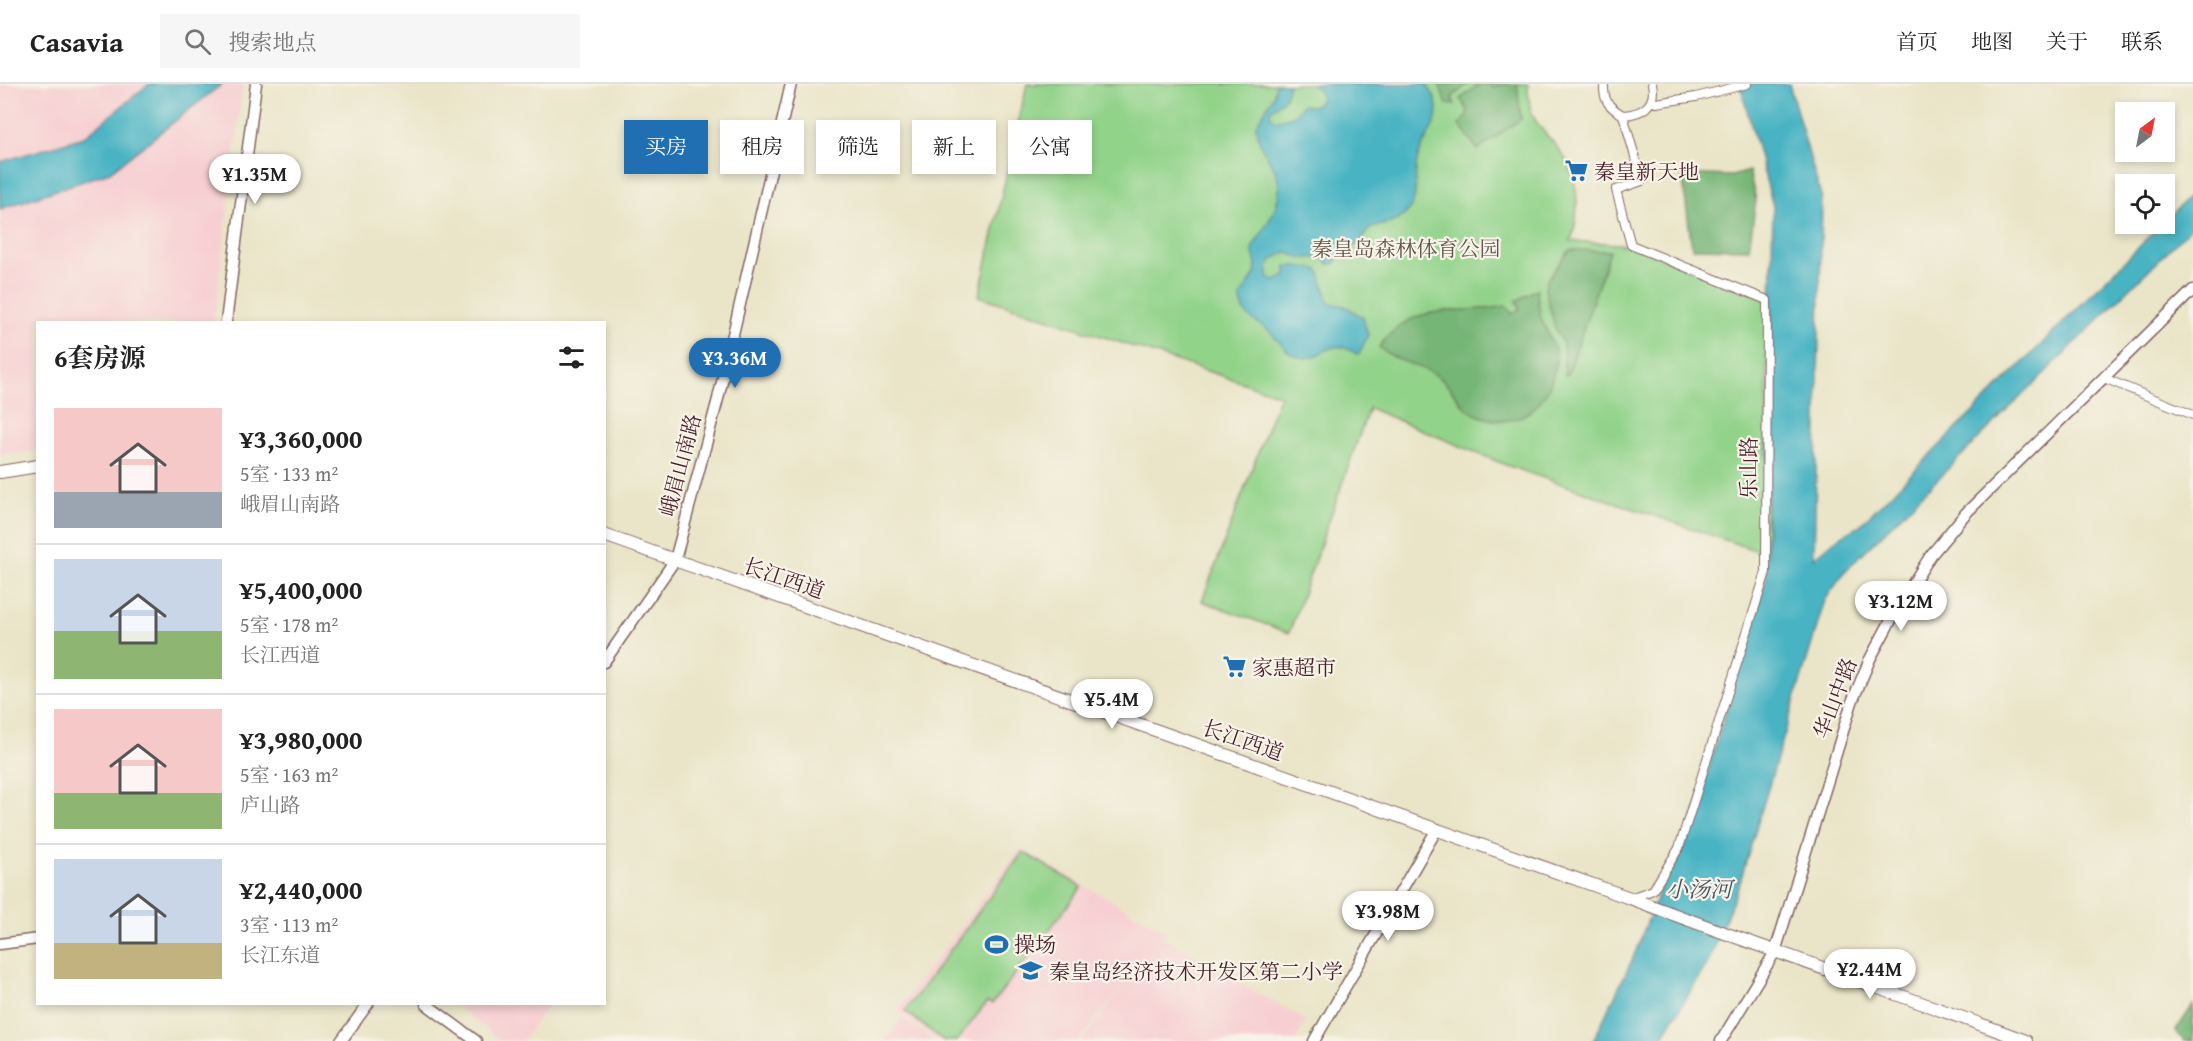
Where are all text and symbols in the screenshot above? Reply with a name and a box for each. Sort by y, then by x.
search box [160,14,580,68]
text: Casavia [30,21,124,62]
icon: search [181,25,214,58]
text: 搜索地点 [229,26,317,58]
text: 首页 [1896,26,1938,57]
text: 地图 [1971,26,2013,57]
text: 关于 [2046,26,2088,57]
text: 联系 [2121,26,2163,57]
north arrow [2115,102,2175,162]
map controls [2115,102,2175,234]
chip: 买房 [624,120,708,174]
chip: 租房 [720,120,804,174]
chip: 筛选 [816,120,900,174]
chip: 新上 [912,120,996,174]
chip: 公寓 [1008,120,1092,174]
pin: ¥1.35M [206,154,304,205]
place label: 秦皇新天地 [1594,156,1699,187]
supermarket icon: 秦皇新天地 [1563,158,1589,184]
text: ¥1.35M [223,159,287,188]
button: locate [2115,174,2175,234]
park label: 秦皇岛森林体育公园 [1312,233,1501,264]
text: 6套房源 [54,338,145,377]
pin: ¥3.36M [686,338,784,389]
icon: filters [555,341,588,374]
text: ¥3.36M [703,343,767,372]
street label: 峨眉山南路 [651,410,709,520]
text: ¥3,360,000 [240,419,362,458]
icon: home [102,432,174,504]
street label: 乐山路 [1733,437,1764,500]
text: 5室 · 133 m² [240,459,338,488]
text: 峨眉山南路 [240,489,340,518]
street label: 长江西道 [739,550,829,606]
text: ¥5,400,000 [240,570,362,609]
pin: ¥3.12M [1852,581,1950,632]
icon: home [102,583,174,655]
text: ¥3.12M [1869,586,1933,615]
text: 5室 · 178 m² [240,610,338,639]
text: 长江西道 [240,640,320,669]
place label: 家惠超市 [1252,652,1336,683]
street label: 华山中路 [1805,653,1865,743]
supermarket icon: 家惠超市 [1221,654,1247,680]
pin: ¥5.4M [1070,679,1154,730]
text: ¥5.4M [1085,684,1139,713]
street label: 长江西道 [1198,712,1288,768]
text: ¥3,980,000 [240,720,362,759]
icon: home [102,733,174,805]
text: 5室 · 163 m² [240,760,338,789]
text: 庐山路 [240,790,300,819]
text: ¥2,440,000 [240,870,362,909]
water label: 小汤河 [1666,873,1736,905]
icon: home [102,883,174,955]
pin: ¥3.98M [1339,891,1437,942]
text: ¥3.98M [1356,896,1420,925]
text: 3室 · 113 m² [240,910,338,939]
place label: 操场 [1014,929,1056,960]
sports icon: 操场 [983,931,1009,957]
text: 长江东道 [240,940,320,969]
pin: ¥2.44M [1821,949,1919,1000]
text: ¥2.44M [1838,954,1902,983]
place label: 秦皇岛经济技术开发区第二小学 [1049,956,1343,987]
school or university icon: 秦皇岛经济技术开发区第二小学 [1018,958,1044,984]

